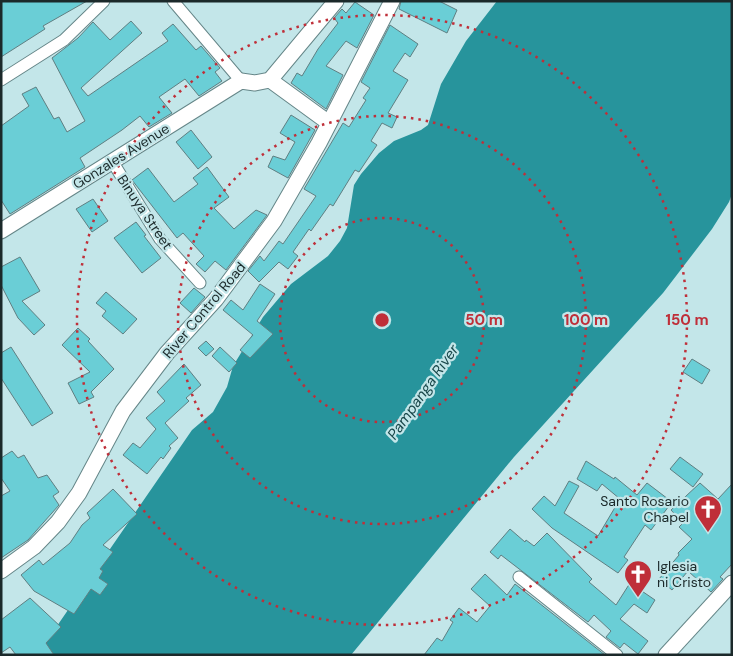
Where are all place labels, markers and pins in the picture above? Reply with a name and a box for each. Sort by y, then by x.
centre of rings [373,311,391,329]
place label: Santo Rosario Chapel [600,492,689,526]
church icon: Santo Rosario Chapel [693,494,723,533]
place label: Iglesia ni Cristo [657,557,711,591]
church icon: Iglesia ni Cristo [623,559,653,598]

